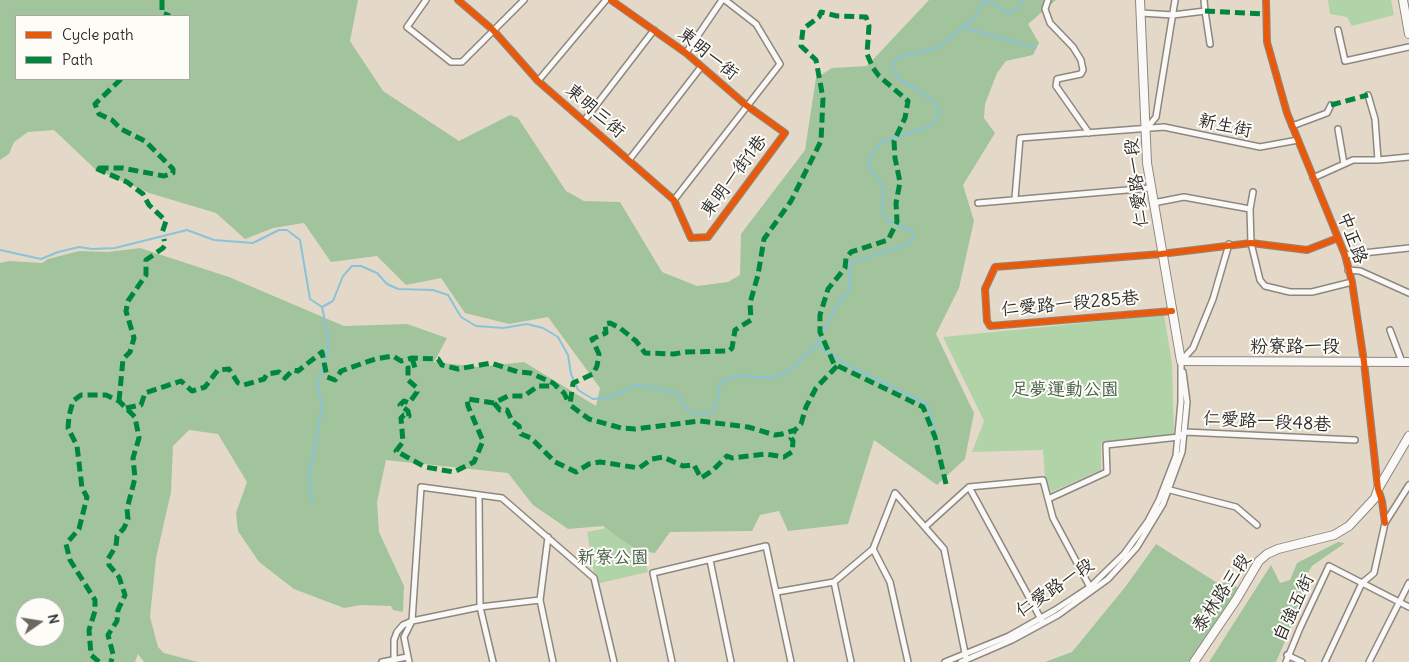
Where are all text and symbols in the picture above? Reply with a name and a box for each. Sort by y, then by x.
legend [15,15,190,80]
street label: 東明一街 [673,23,743,85]
text: Cycle path [62,25,134,44]
text: Path [62,50,93,69]
street label: 東明三街 [561,79,629,143]
street label: 新生街 [1196,110,1254,142]
street label: 東明一街1巷 [696,131,772,221]
street label: 仁愛路一段 [1121,137,1153,229]
street label: 中正路 [1333,209,1371,267]
street label: 仁愛路一段285巷 [1000,287,1140,321]
street label: 粉寮路一段 [1250,336,1340,358]
park label: 足夢運動公園 [1011,379,1119,401]
street label: 仁愛路一段48巷 [1202,408,1332,436]
park label: 新寮公園 [577,547,649,569]
street label: 泰林路三段 [1188,550,1256,636]
street label: 仁愛路一段 [1012,554,1098,622]
street label: 自強五街 [1269,571,1319,645]
north arrow [15,597,65,647]
text: N [44,612,64,626]

